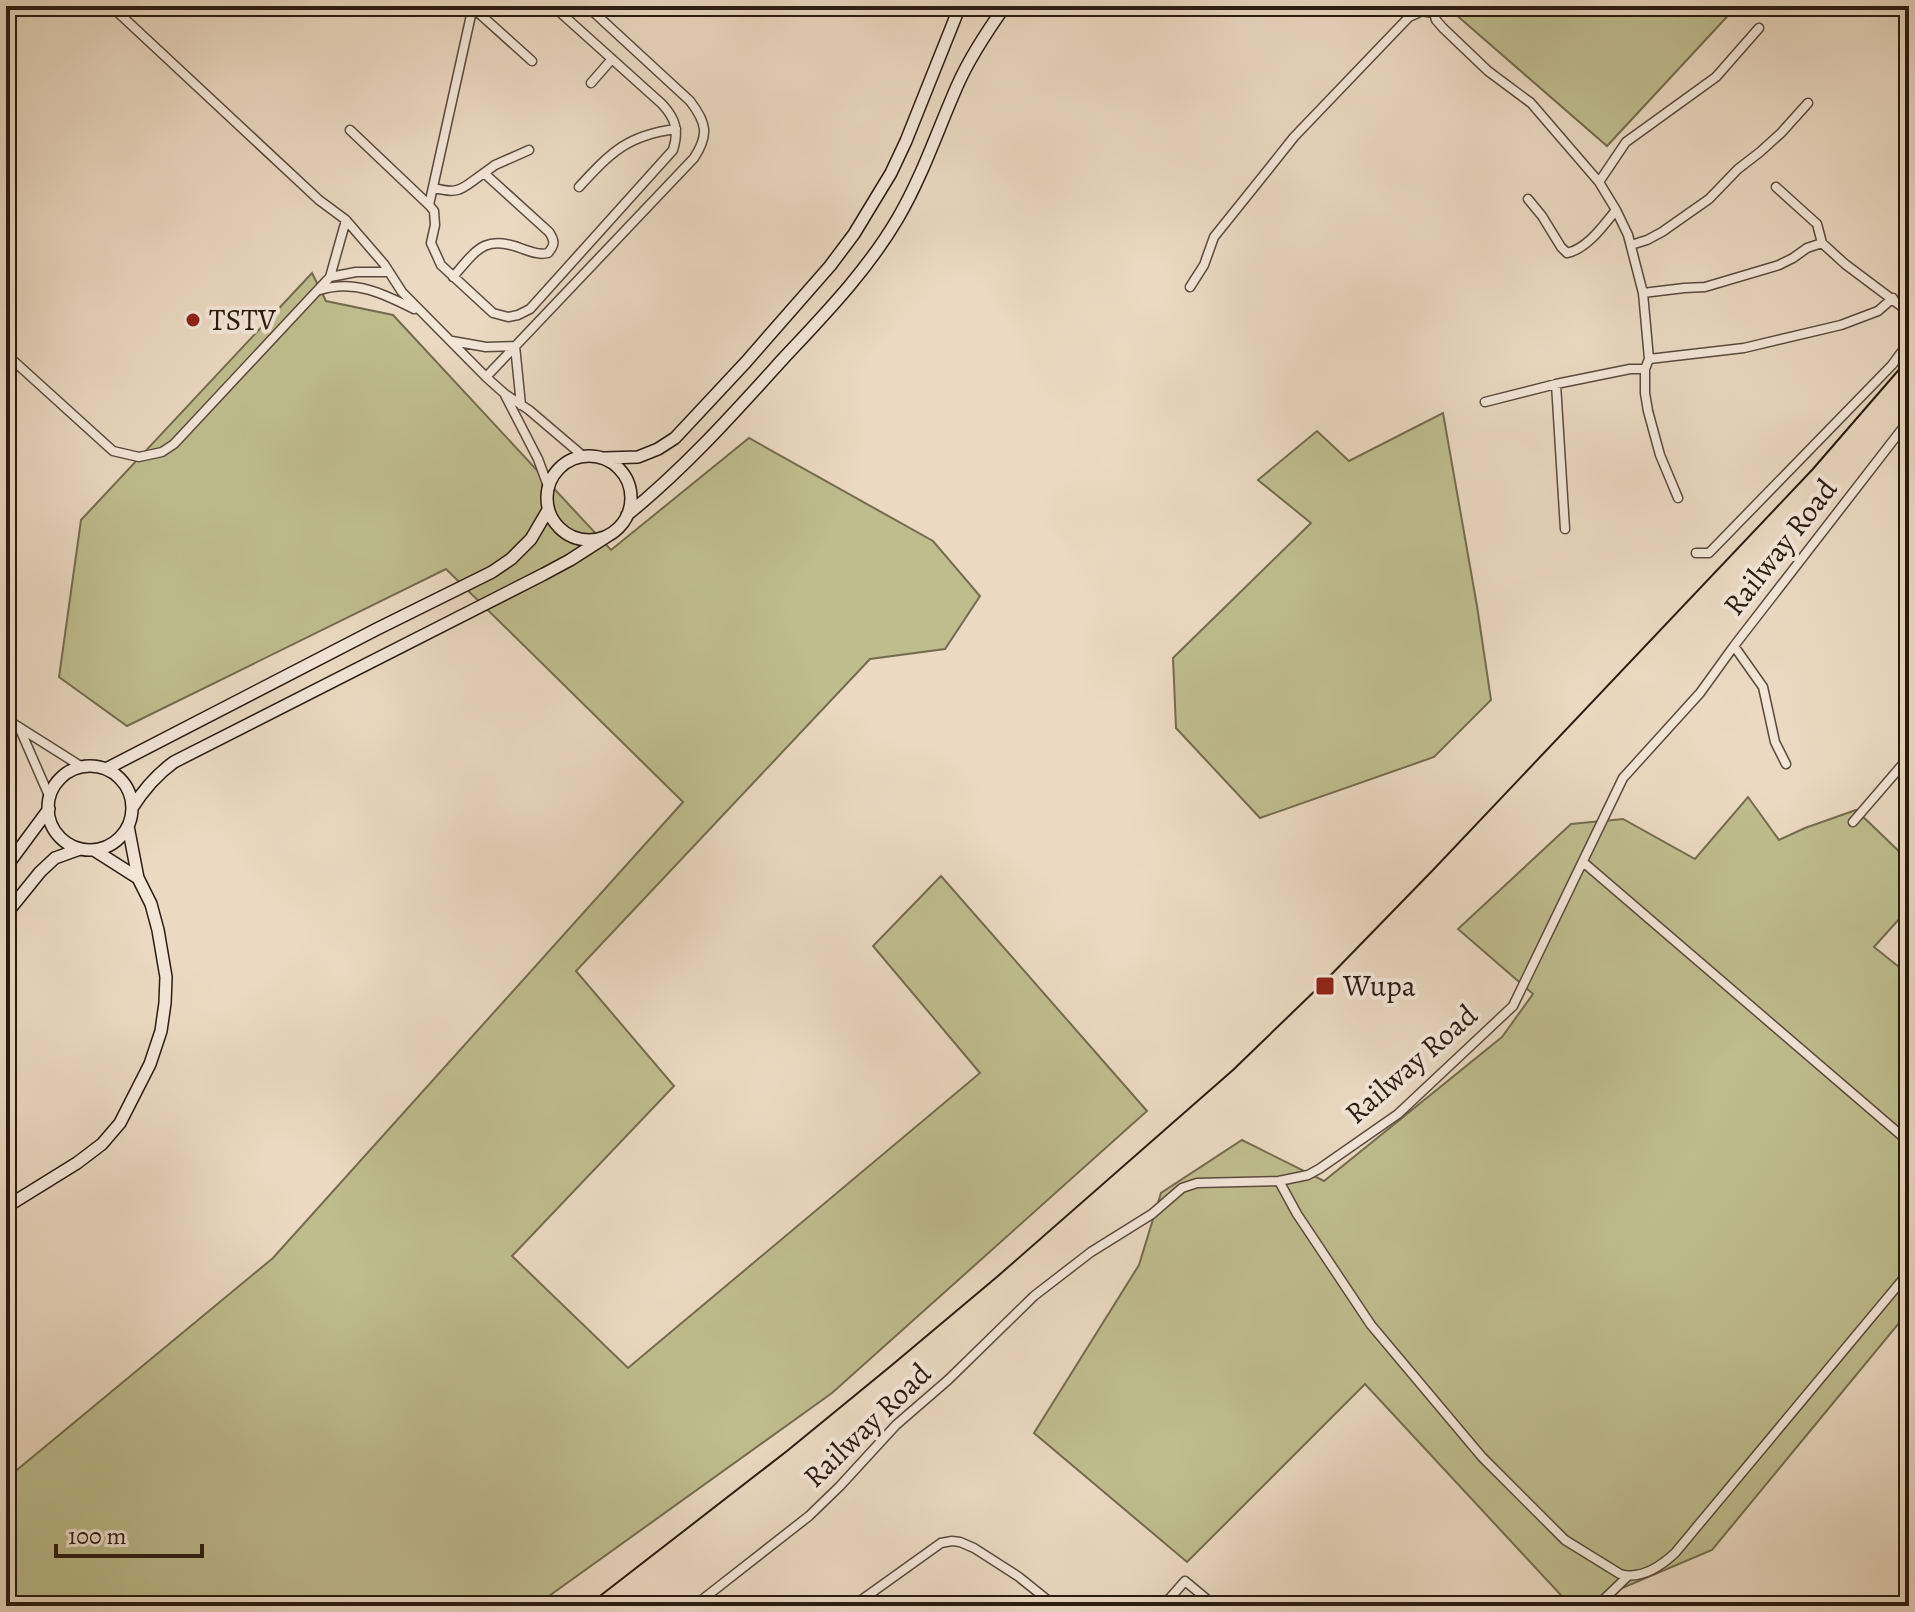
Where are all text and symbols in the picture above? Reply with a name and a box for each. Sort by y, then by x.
place label: TSTV [209,300,277,340]
marker: TSTV [184,311,202,329]
street label: Railway Road [1714,470,1847,624]
place label: Wupa [1342,966,1416,1006]
marker: Wupa [1314,975,1336,997]
street label: Railway Road [1336,995,1486,1133]
street label: Railway Road [794,1353,940,1496]
scale bar [56,1508,202,1558]
text: 100 m [68,1520,127,1552]

